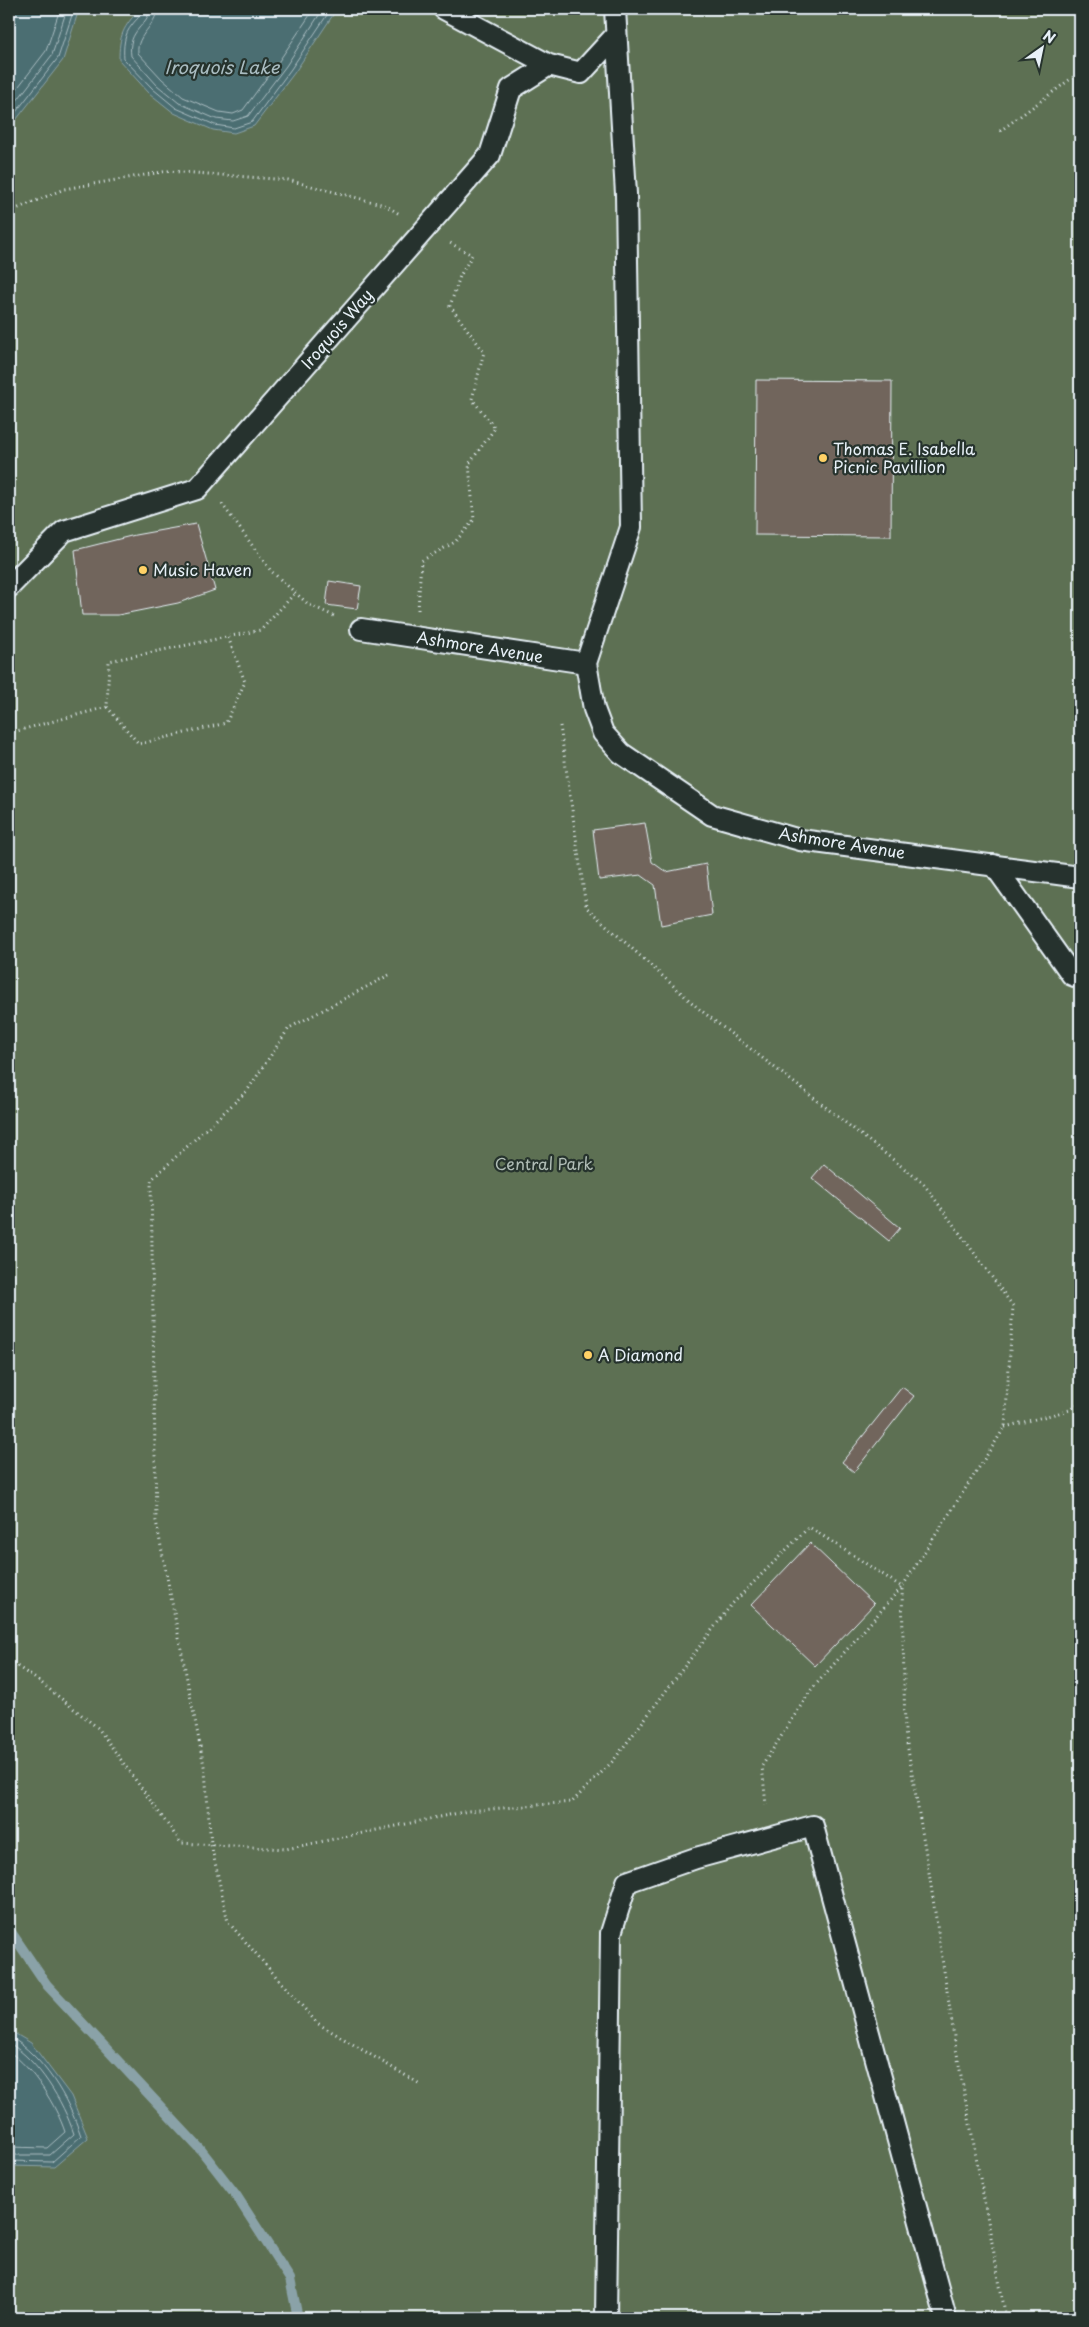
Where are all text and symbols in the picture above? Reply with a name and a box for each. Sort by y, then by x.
north arrow [1016,22,1066,72]
text: N [1039,25,1060,49]
water label: Iroquois Lake [165,53,281,80]
street label: Iroquois Way [295,283,378,374]
place label: Thomas E. Isabella Picnic Pavillion [833,436,975,478]
marker: Thomas E. Isabella Picnic Pavillion [817,452,829,464]
place label: Music Haven [153,557,252,581]
marker: Music Haven [137,564,149,576]
street label: Ashmore Avenue [415,624,545,668]
street label: Ashmore Avenue [777,820,907,864]
park label: Central Park [495,1151,594,1175]
place label: A Diamond [598,1342,683,1366]
marker: A Diamond [582,1349,594,1361]

